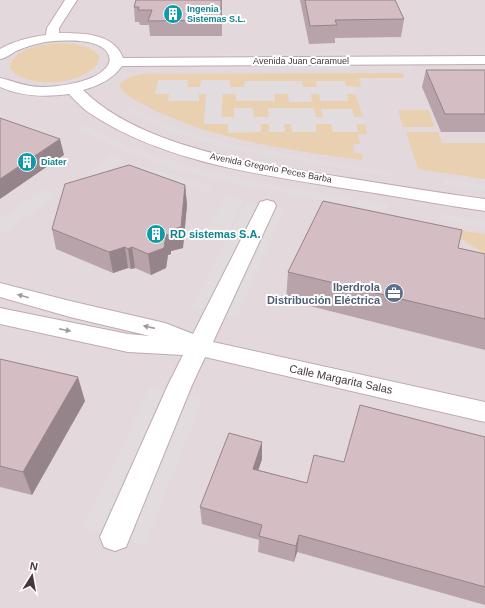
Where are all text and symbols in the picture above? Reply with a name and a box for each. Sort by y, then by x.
building icon: Ingenia Sistemas S.L. [162,3,184,25]
place label: Ingenia Sistemas S.L. [187,4,246,24]
street label: Avenida Juan Caramuel [253,56,349,66]
building icon: Diater [16,151,38,173]
street label: Avenida Gregorio Peces Barba [209,151,333,185]
place label: Diater [41,157,67,167]
building icon: RD sistemas S.A. [145,223,167,245]
place label: RD sistemas S.A. [170,228,260,240]
place label: Iberdrola Distribución Eléctrica [267,281,381,306]
office icon: Iberdrola Distribución Eléctrica [383,282,405,304]
one-way arrow [16,293,28,299]
one-way arrow [143,324,155,330]
one-way arrow [59,327,72,333]
street label: Calle Margarita Salas [288,362,394,396]
north arrow [12,556,52,596]
text: N [29,560,39,573]

